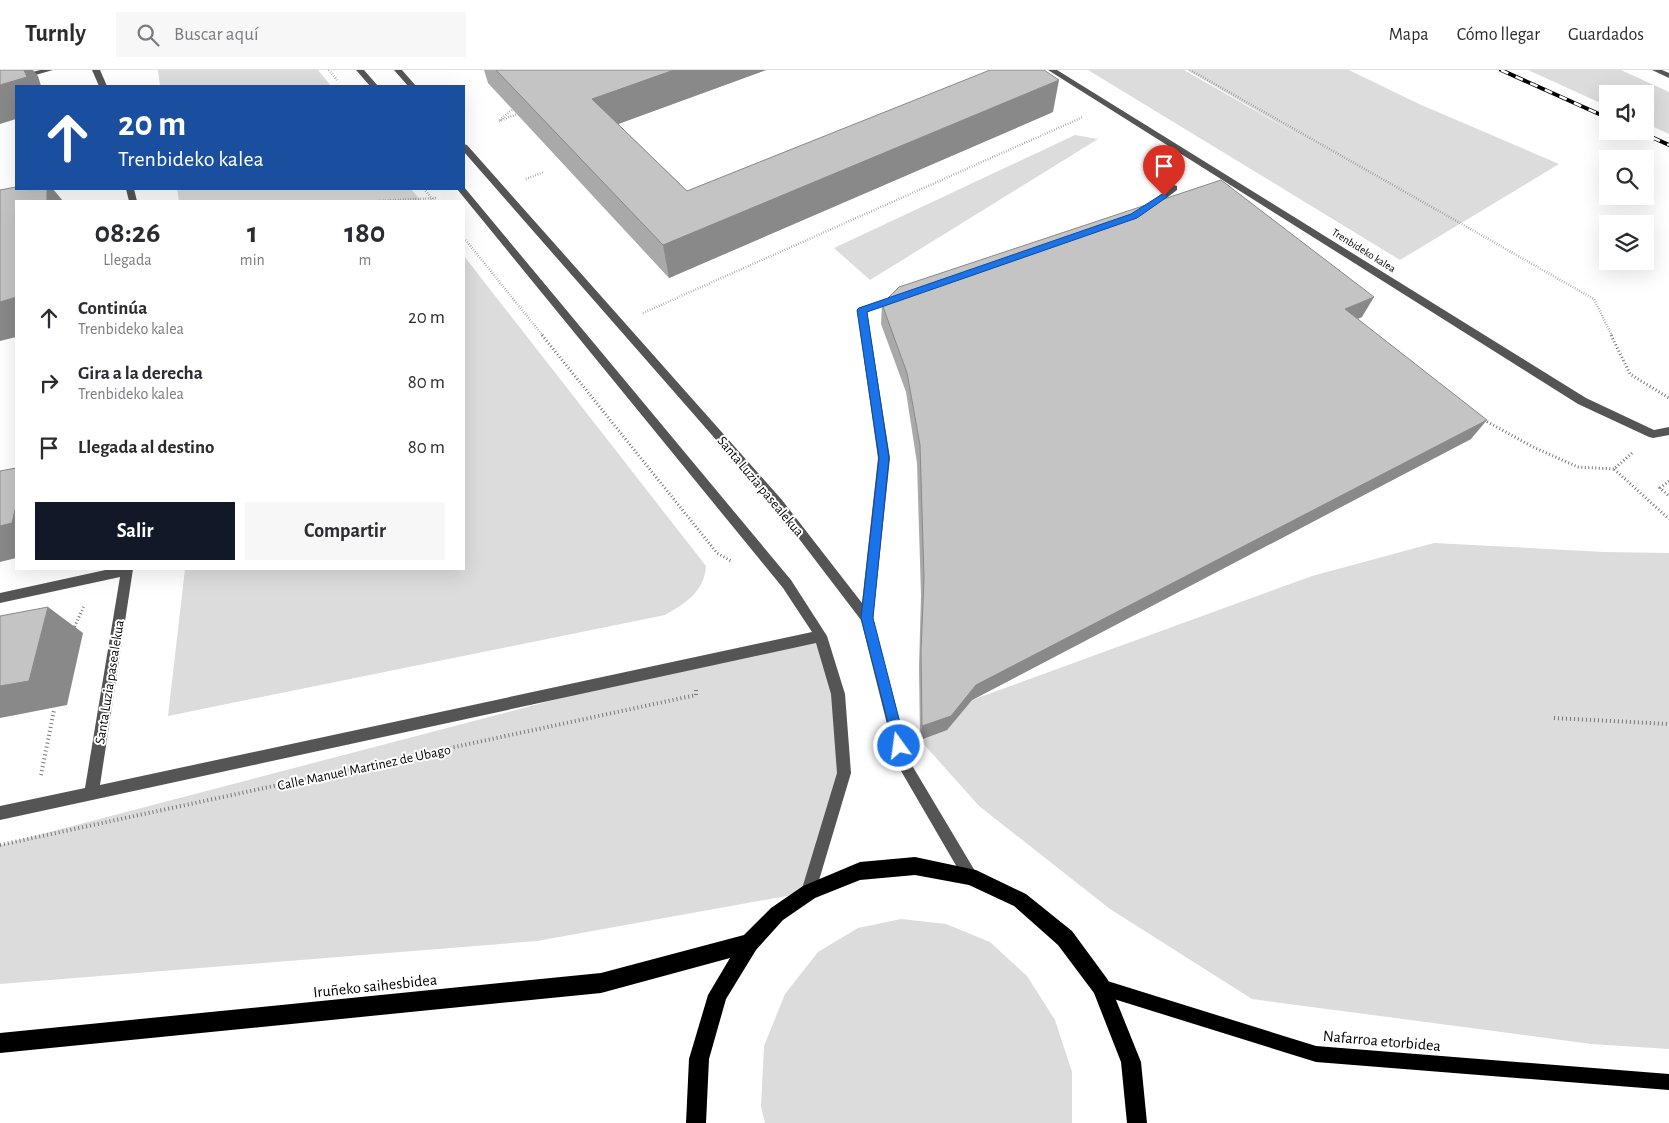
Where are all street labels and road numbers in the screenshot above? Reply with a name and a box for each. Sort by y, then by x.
street label: Trenbideko kalea [1330,226,1398,274]
street label: Santa Luzia pasealekua [715,434,806,540]
street label: Santa Luzia pasealekua [93,619,127,745]
street label: Calle Manuel Martinez de Ubago [276,743,452,793]
street label: Iruñeko saihesbidea [312,972,438,1000]
street label: Nafarroa etorbidea [1322,1028,1442,1054]

